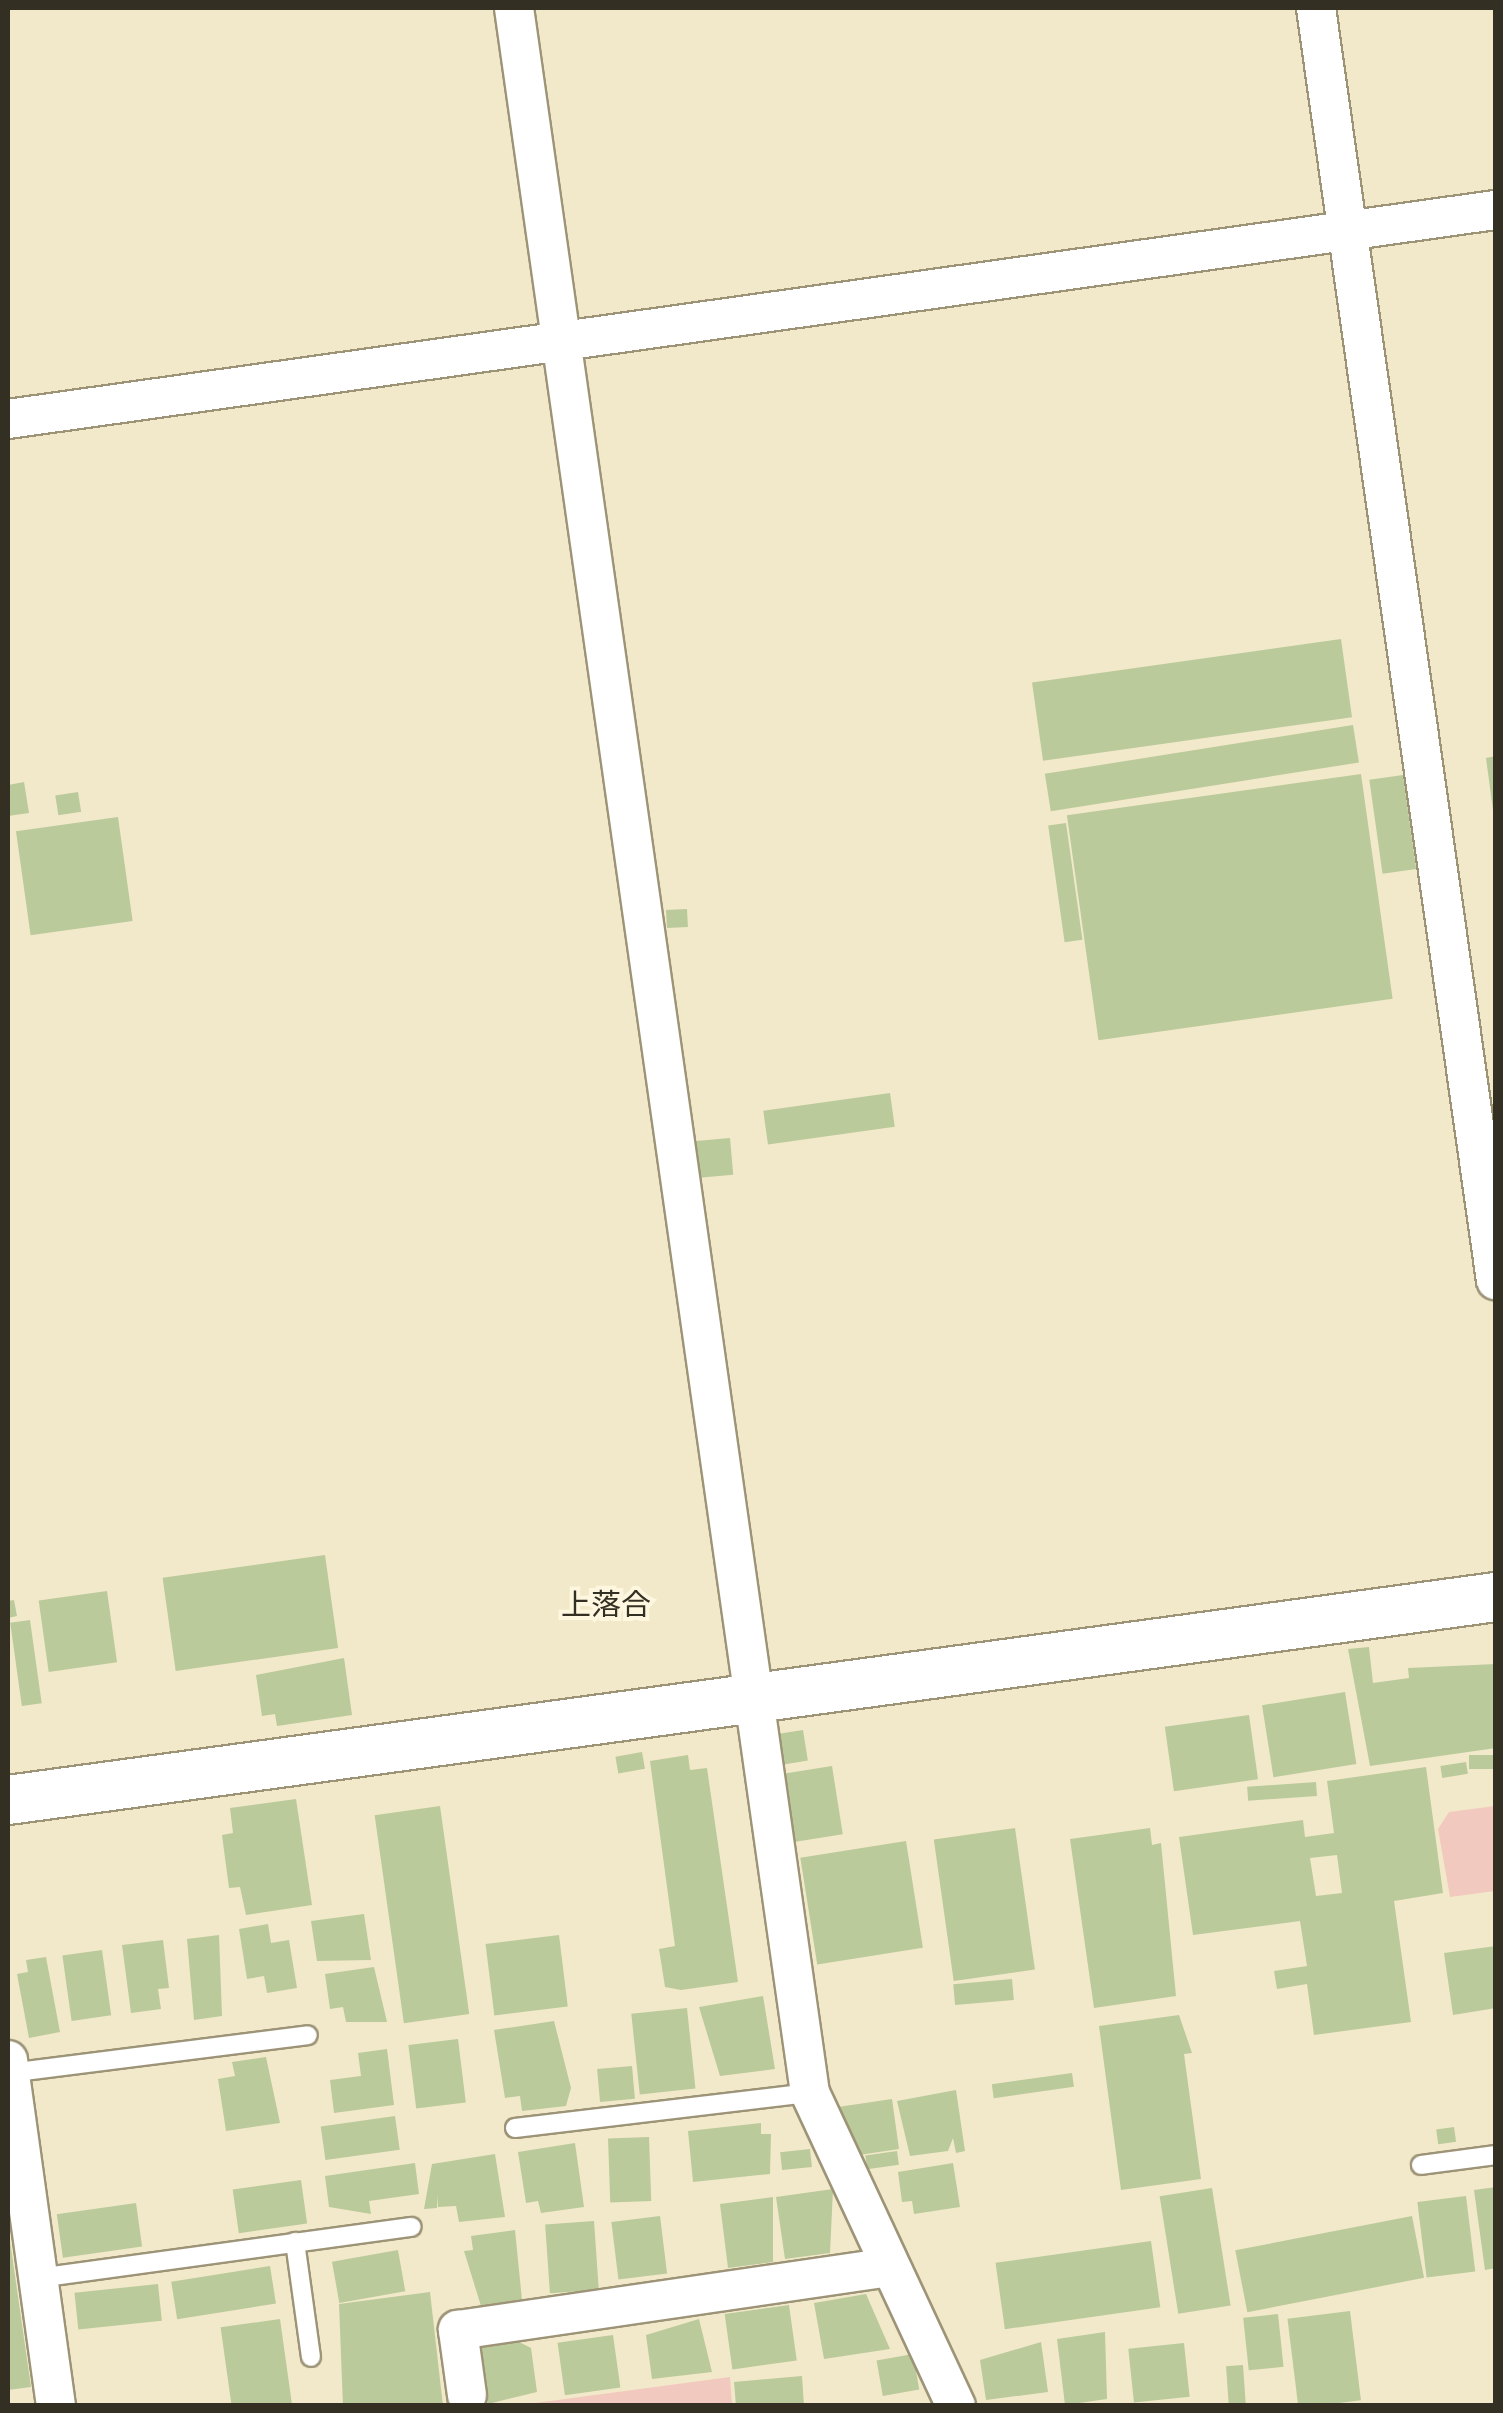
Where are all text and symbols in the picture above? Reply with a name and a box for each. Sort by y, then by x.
district label: 上落合 [561,1587,651,1623]

